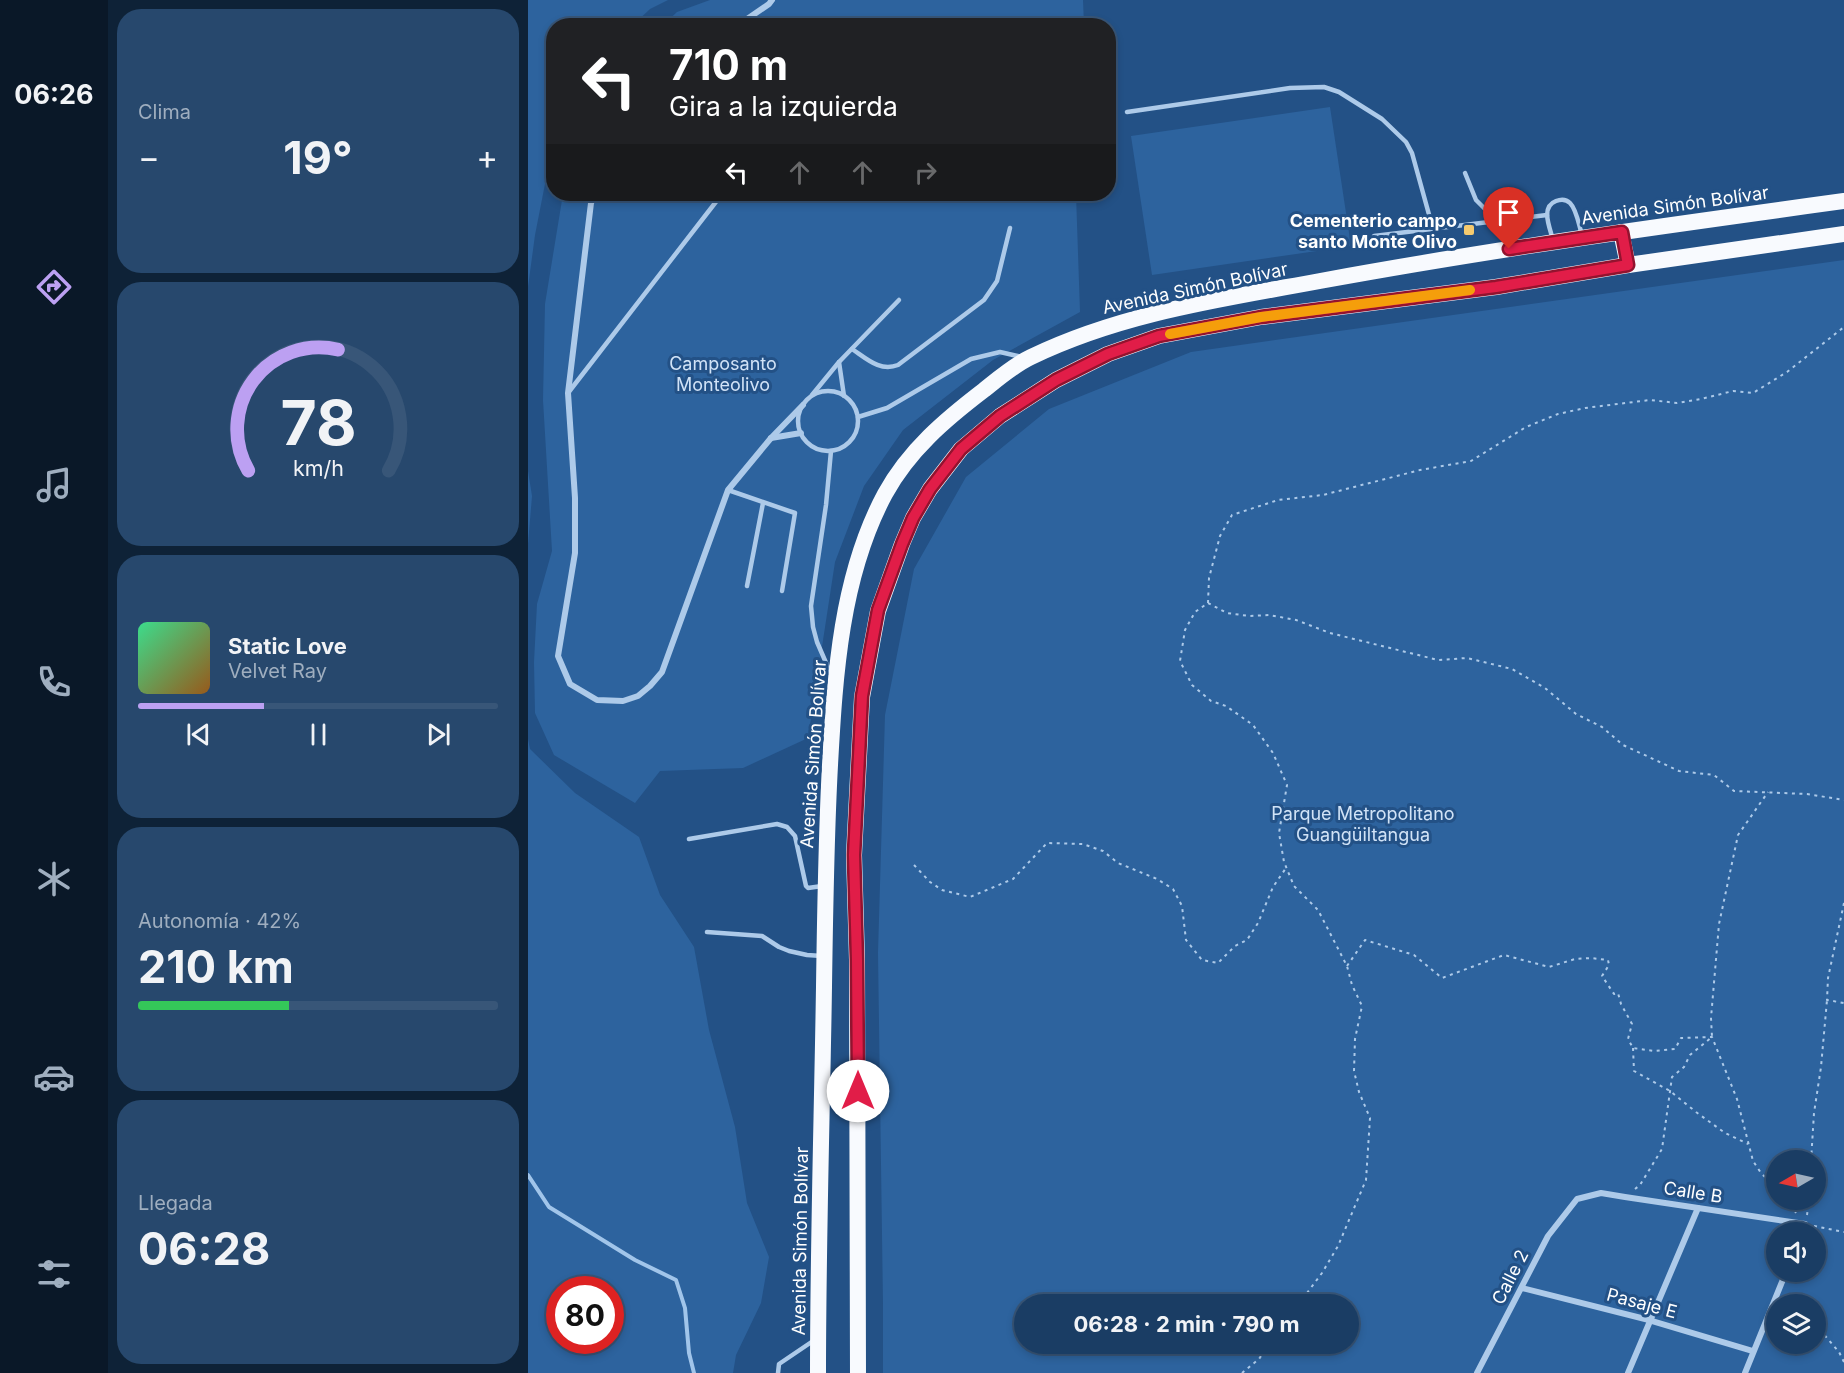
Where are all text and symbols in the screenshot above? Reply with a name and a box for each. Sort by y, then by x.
text: 710 m [669,39,788,90]
icon: left [570,42,648,120]
text: 06:26 [14,78,94,111]
text: Gira a la izquierda [669,90,898,123]
text: Clima [138,100,191,124]
text: 19° [283,130,353,185]
text: − [138,137,160,177]
text: + [476,137,498,177]
icon: left [720,156,753,189]
icon: ahead [783,156,816,189]
icon: ahead [846,156,879,189]
icon: right [909,156,942,189]
street label: Avenida Simón Bolívar [1580,181,1770,229]
pin [1483,187,1534,249]
icon: arrive [1492,196,1525,229]
place label: Cementerio campo santo Monte Olivo [1290,210,1457,252]
marker: Cementerio campo santo Monte Olivo [1462,223,1476,237]
street label: Avenida Simón Bolívar [1100,258,1290,318]
icon: directions [33,266,75,308]
park label: Camposanto Monteolivo [669,353,777,395]
text: 78 [280,385,356,460]
text: km/h [293,455,343,481]
icon: music [33,464,75,506]
text: Static Love [228,633,347,659]
text: Velvet Ray [228,659,327,683]
street label: Avenida Simón Bolívar [796,659,830,849]
icon: phone [33,661,75,703]
icon: previous [182,718,215,751]
icon: pause [302,718,335,751]
icon: next [422,718,455,751]
park label: Parque Metropolitano Guangüiltangua [1271,803,1455,845]
icon: climate [33,858,75,900]
text: Autonomía · 42% [138,909,301,933]
text: 210 km [138,939,294,994]
icon: car [33,1056,75,1098]
position arrow [826,1059,890,1123]
street label: Avenida Simón Bolívar [788,1146,812,1336]
north arrow [1766,1150,1826,1210]
map controls [1766,1150,1826,1354]
street label: Calle B [1662,1177,1724,1207]
text: Llegada [138,1191,213,1215]
text: 06:28 [138,1221,270,1276]
button: sound [1766,1222,1826,1282]
street label: Calle 2 [1487,1246,1533,1308]
icon: filters [33,1253,75,1295]
speed limit sign: 80 [546,1276,624,1354]
street label: Pasaje E [1605,1284,1679,1322]
button: layers [1766,1294,1826,1354]
text: 06:28 · 2 min · 790 m [1074,1311,1299,1337]

